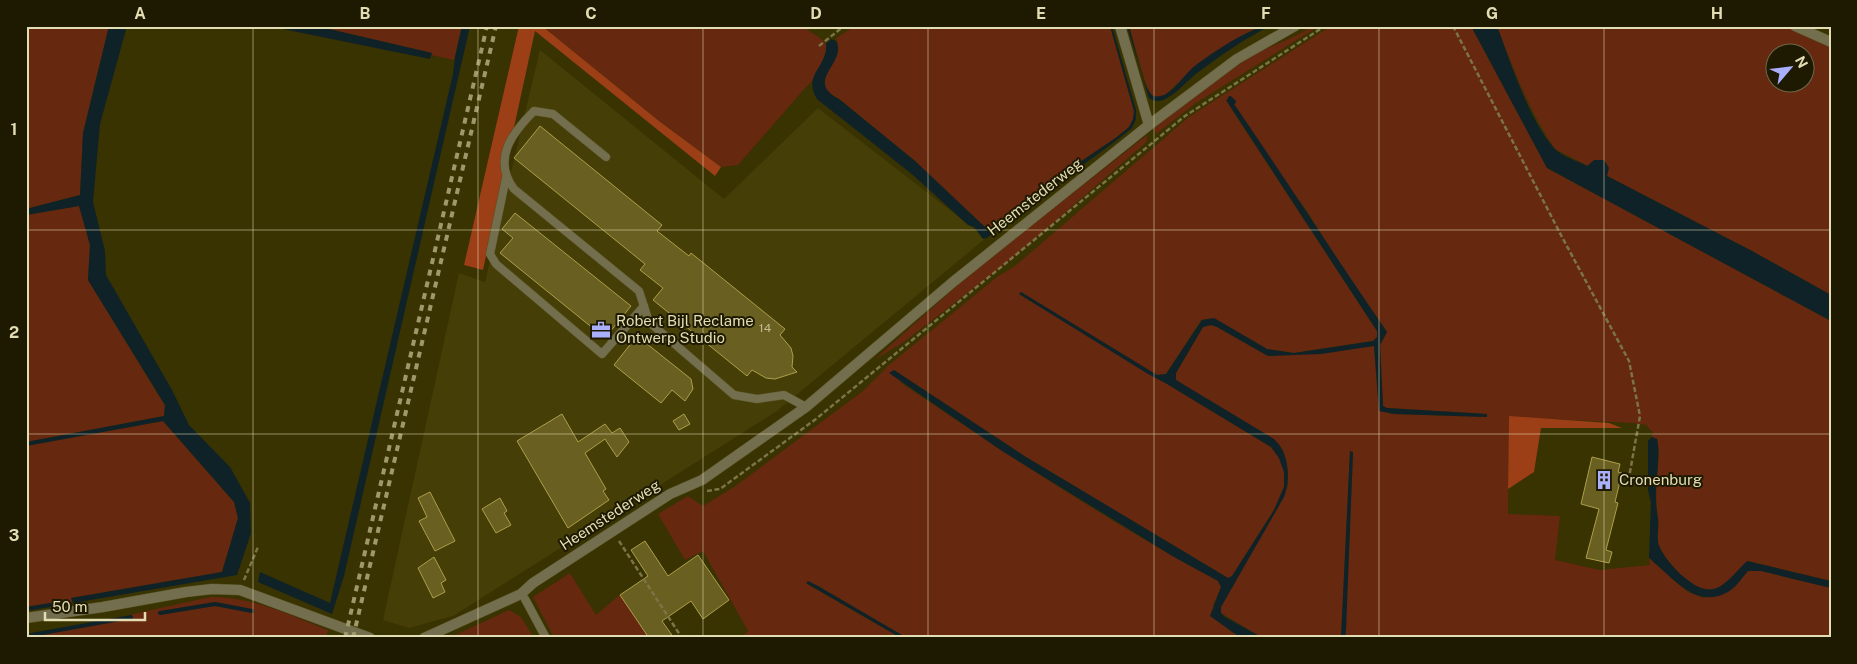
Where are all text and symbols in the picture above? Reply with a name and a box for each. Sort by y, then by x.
text: A [134,4,146,23]
text: B [360,4,371,23]
text: C [585,4,597,23]
text: D [810,4,822,23]
text: E [1036,4,1046,23]
text: F [1261,4,1271,23]
text: G [1486,4,1498,23]
text: H [1711,4,1723,23]
north arrow [1764,42,1814,92]
text: N [1792,53,1811,70]
text: 1 [11,120,17,139]
street label: Heemstederweg [984,154,1086,239]
place label: Robert Bijl Reclame Ontwerp Studio [616,312,754,346]
office icon: Robert Bijl Reclame Ontwerp Studio [590,319,612,341]
house number: 14 [759,321,772,335]
text: 2 [9,323,19,342]
building icon: Cronenburg [1593,469,1615,491]
place label: Cronenburg [1619,471,1702,488]
street label: Heemstederweg [557,476,663,553]
text: 3 [9,526,19,545]
scale bar [45,589,145,621]
text: 50 m [52,598,87,615]

